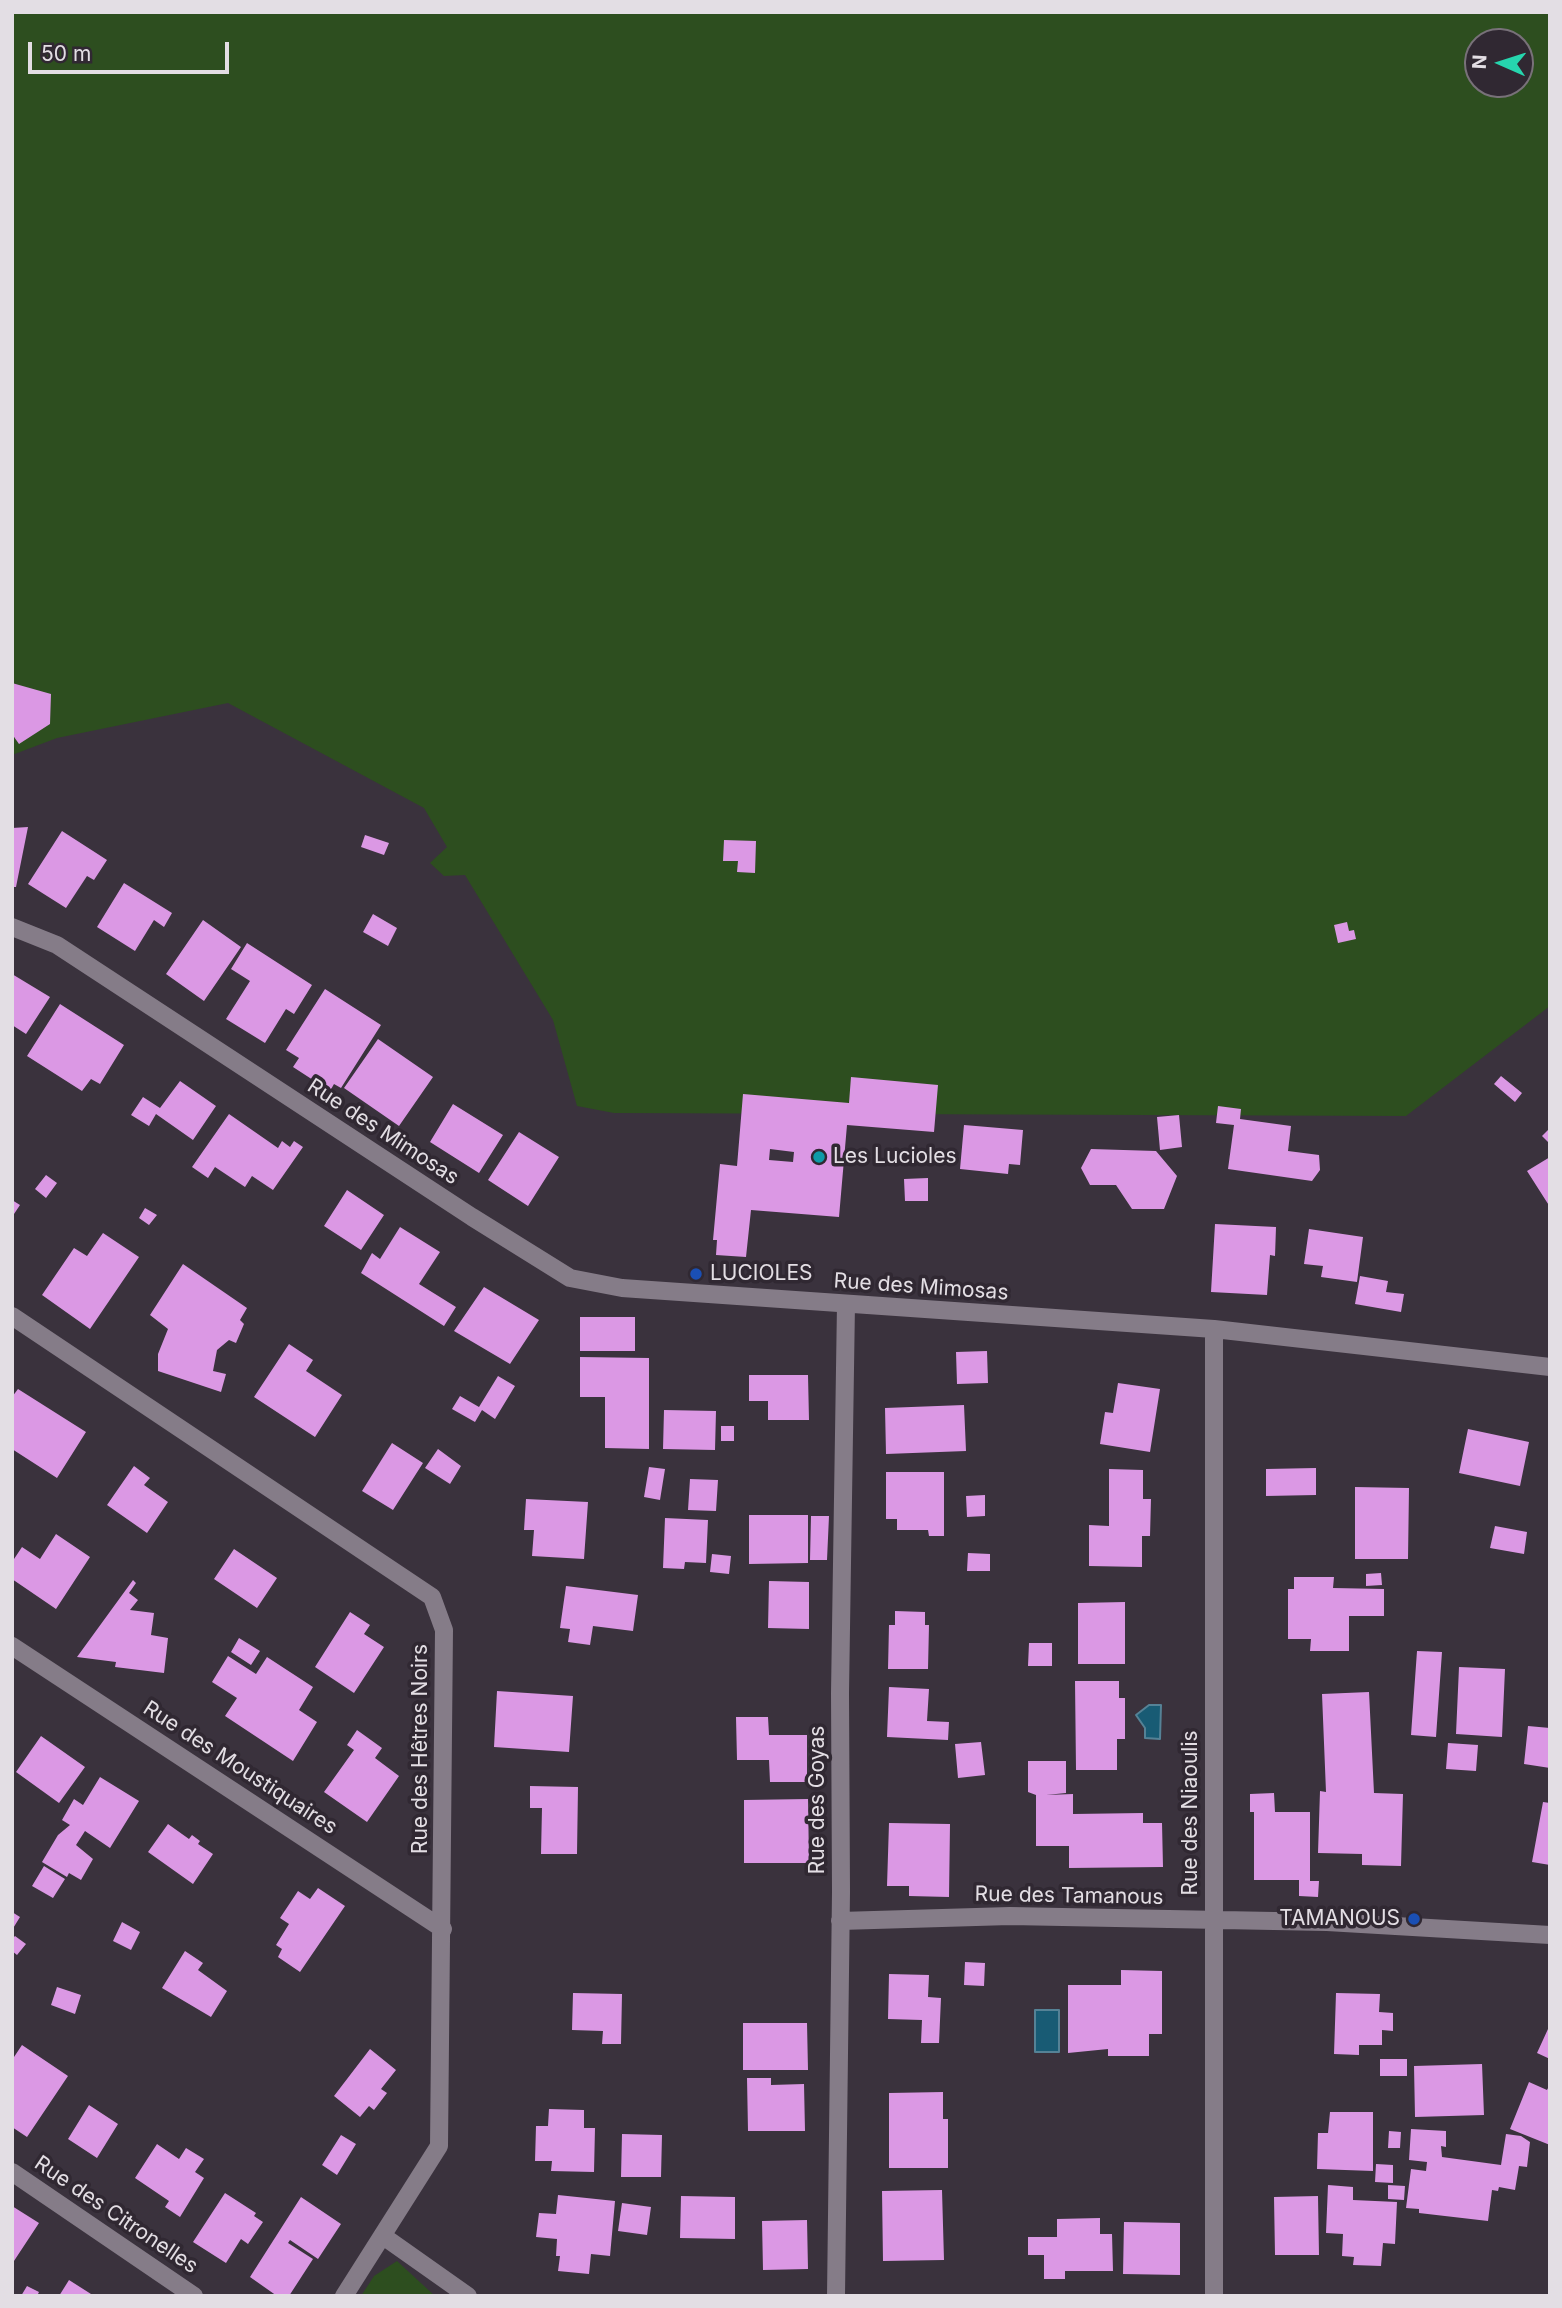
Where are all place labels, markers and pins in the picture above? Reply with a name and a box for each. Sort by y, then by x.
place label: Les Lucioles [833,1144,956,1170]
marker: Les Lucioles [811,1149,827,1165]
place label: LUCIOLES [710,1261,813,1287]
marker: LUCIOLES [688,1266,704,1282]
place label: TAMANOUS [1279,1906,1400,1932]
marker: TAMANOUS [1406,1911,1422,1927]

